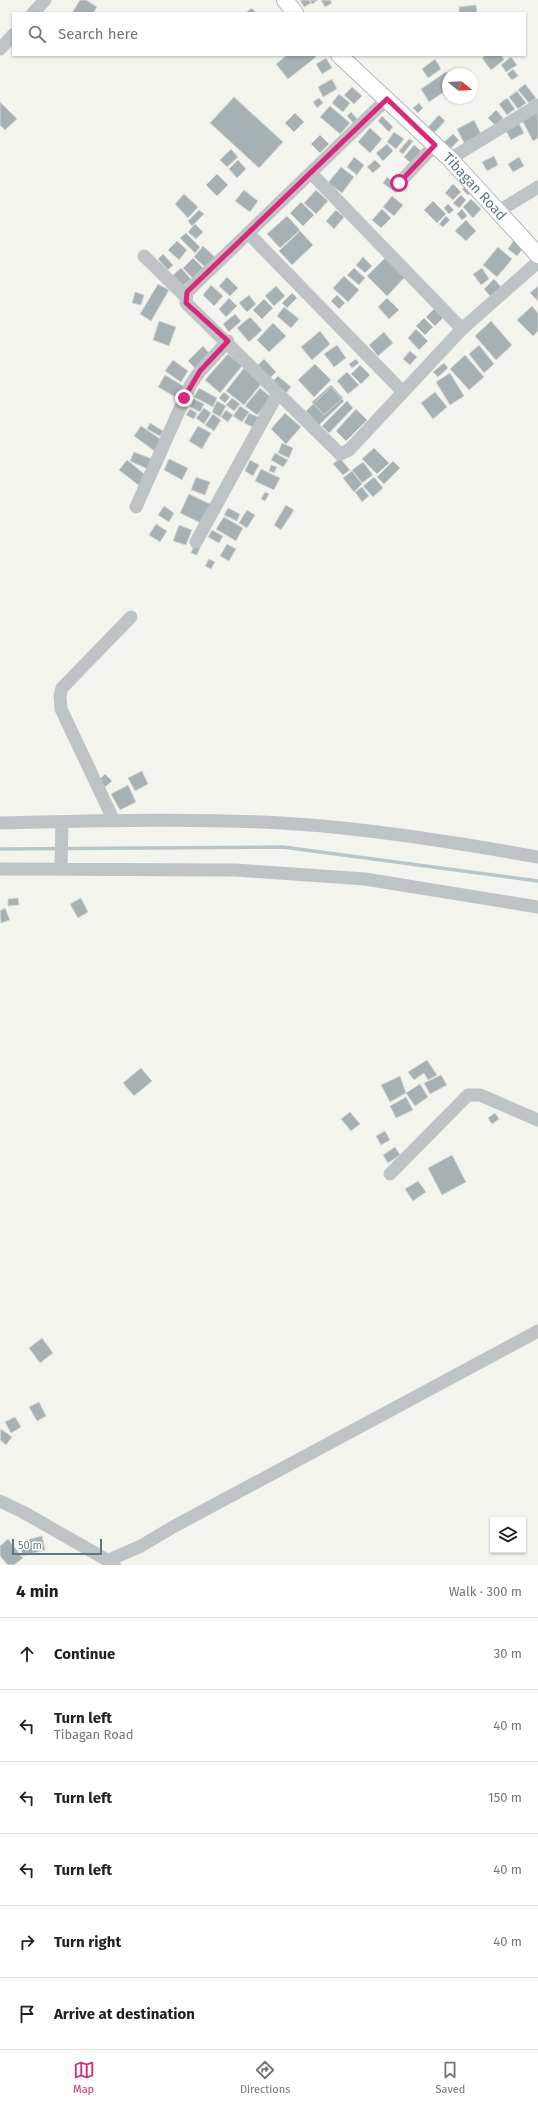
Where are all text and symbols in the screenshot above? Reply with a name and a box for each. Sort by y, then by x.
search box [12,12,526,56]
icon: search [26,23,48,45]
text: Search here [58,25,138,43]
north arrow [442,68,478,104]
street label: Tibagan Road [440,149,510,224]
route start [390,174,408,192]
route end [175,389,193,407]
map controls [490,1517,526,1553]
button: layers [490,1517,526,1553]
scale bar [12,1537,102,1556]
text: 50 m [18,1539,42,1552]
text: 4 min [16,1581,59,1602]
text: Walk · 300 m [449,1584,522,1599]
icon: ahead [16,1643,38,1665]
text: Continue [54,1645,115,1663]
text: 30 m [494,1646,522,1661]
text: Turn left [54,1709,112,1727]
icon: left [16,1715,38,1737]
text: 40 m [493,1718,522,1733]
text: Tibagan Road [54,1727,134,1742]
icon: left [16,1787,38,1809]
text: Turn left [54,1789,112,1807]
text: 150 m [488,1790,522,1805]
icon: left [16,1859,38,1881]
text: Turn left [54,1861,112,1879]
text: 40 m [493,1862,522,1877]
icon: right [16,1931,38,1953]
text: Turn right [54,1933,121,1951]
text: 40 m [493,1934,522,1949]
icon: arrive [16,2003,38,2025]
text: Arrive at destination [54,2005,195,2023]
tab: Map [73,2059,95,2096]
tab: Directions [240,2059,290,2096]
tab: Saved [436,2059,465,2096]

